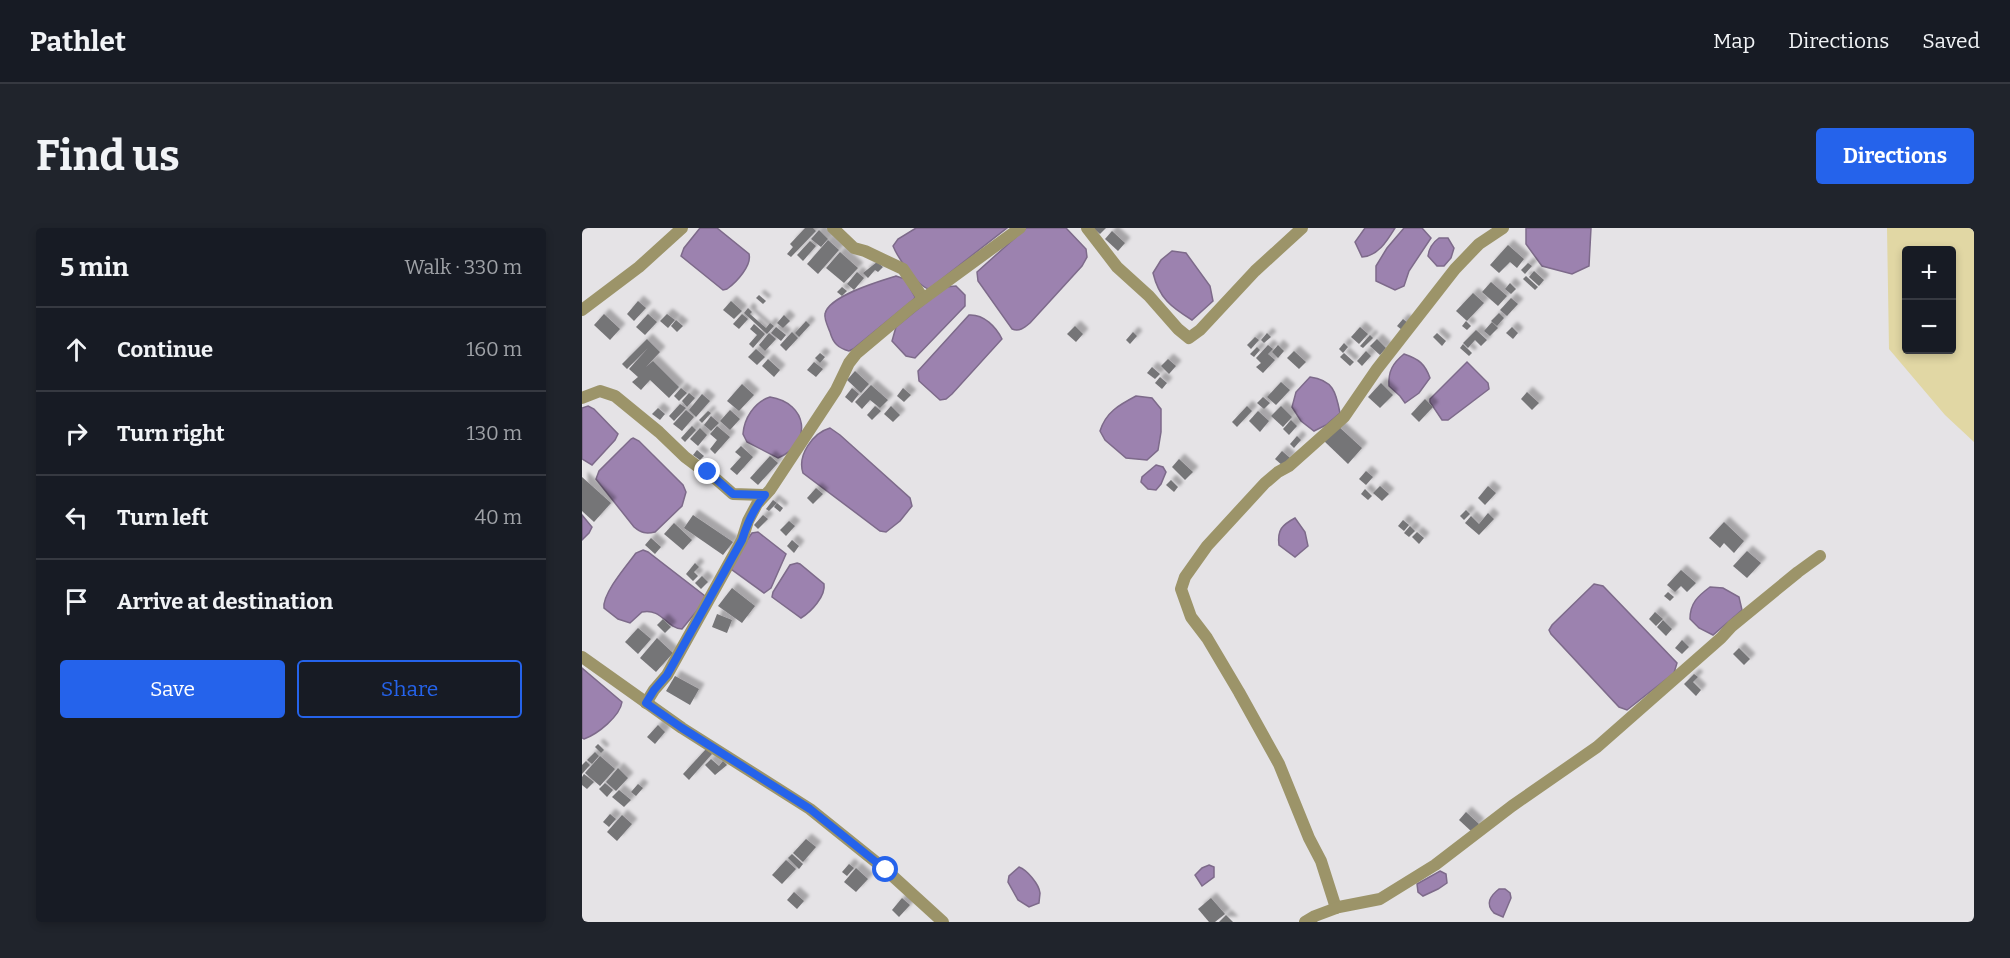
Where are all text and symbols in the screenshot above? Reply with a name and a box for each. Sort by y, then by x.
text: Pathlet [30,25,126,58]
text: Map [1713,28,1755,54]
text: Directions [1788,28,1889,54]
text: Saved [1922,28,1980,54]
button: Directions [1816,128,1974,184]
text: Find us [36,131,180,181]
map controls [1902,246,1956,354]
button: + [1902,246,1956,300]
text: 5 min [60,252,129,283]
text: Walk · 330 m [405,255,522,279]
button: − [1902,300,1956,354]
icon: ahead [60,333,93,366]
text: Continue [117,336,213,363]
text: 160 m [466,337,522,361]
icon: right [60,417,93,450]
text: Turn right [117,420,225,447]
text: 130 m [467,421,522,445]
route end [694,458,720,484]
icon: left [60,501,93,534]
text: Turn left [117,504,209,531]
text: 40 m [474,505,522,529]
icon: arrive [60,585,93,618]
text: Arrive at destination [117,588,333,615]
button: Save [60,660,285,718]
button: Share [297,660,522,718]
route start [872,856,898,882]

